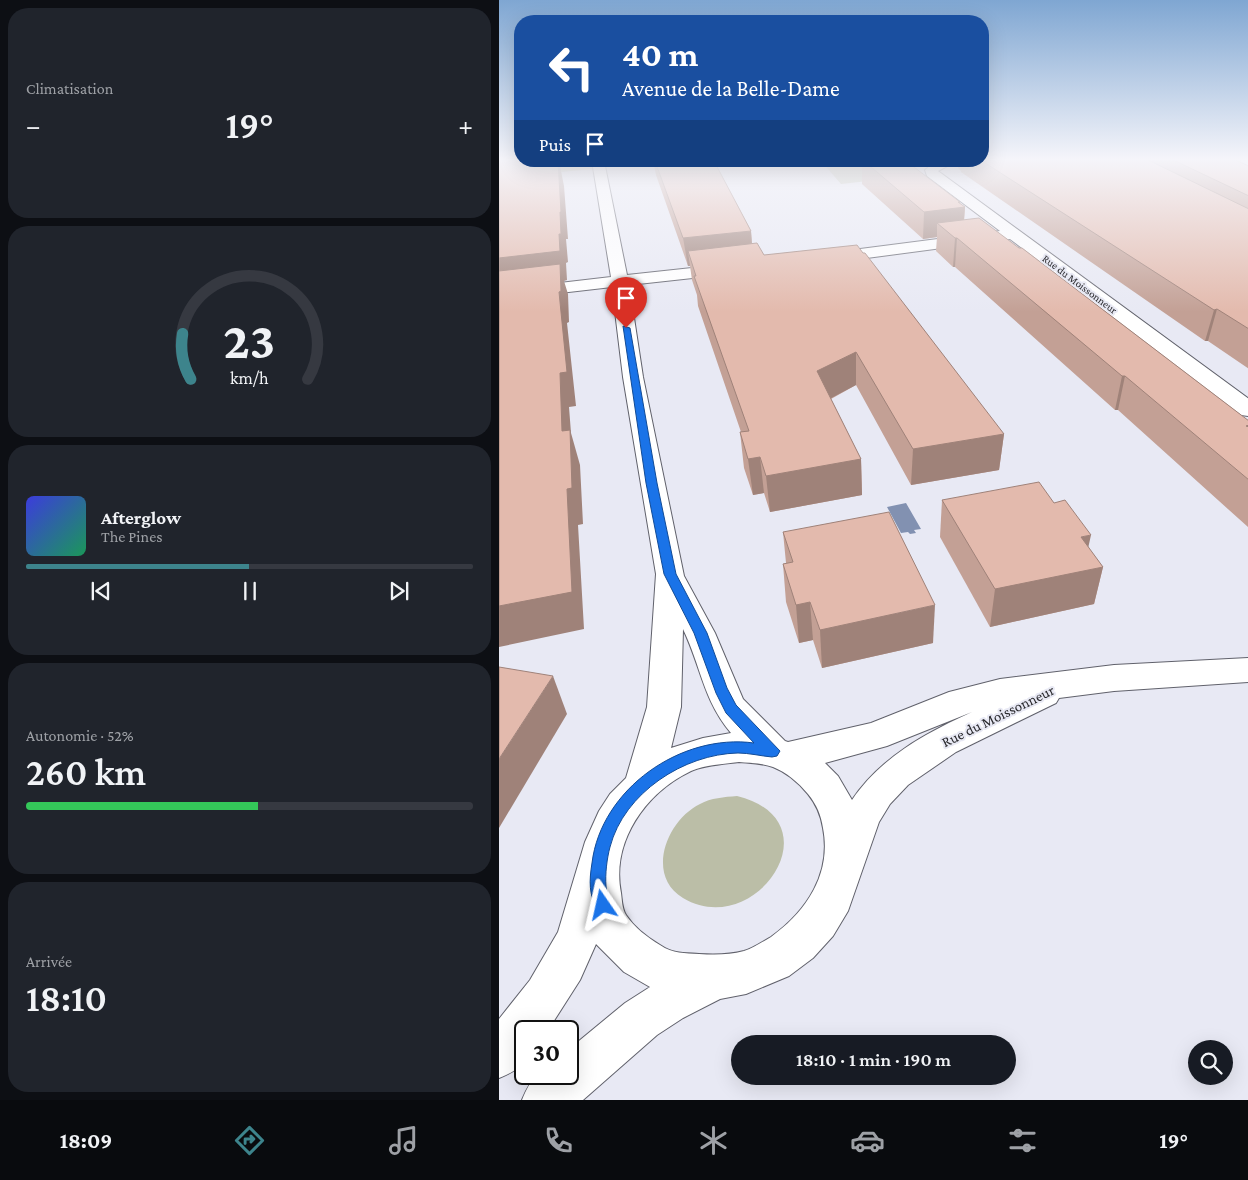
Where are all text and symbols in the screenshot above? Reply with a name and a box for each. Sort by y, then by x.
icon: left [539,35,604,100]
text: 40 m [622,35,699,74]
text: Avenue de la Belle-Dame [622,76,840,101]
text: Climatisation [26,80,113,97]
text: 19° [225,104,274,146]
text: − [26,110,41,141]
text: + [458,110,473,141]
icon: arrive [581,130,609,158]
text: Puis [539,134,571,155]
street label: Rue du Moissonneur [1040,252,1120,316]
pin [605,277,647,328]
icon: arrive [612,284,640,312]
text: 23 [224,311,275,369]
text: km/h [230,368,269,388]
text: Afterglow [101,507,181,528]
text: The Pines [101,528,162,545]
icon: previous [87,577,115,605]
icon: pause [236,577,264,605]
icon: next [385,577,413,605]
street label: Rue du Moissonneur [939,682,1057,750]
text: Autonomie · 52% [26,727,134,744]
text: 260 km [26,751,146,793]
position arrow [576,878,628,930]
text: Arrivée [26,953,72,970]
text: 18:10 [26,977,107,1019]
speed limit sign: 30 [514,1020,579,1085]
map controls [1188,1040,1233,1085]
button: search [1188,1040,1233,1085]
text: 18:10 · 1 min · 190 m [796,1049,951,1070]
icon: directions [232,1123,267,1158]
icon: music [386,1123,421,1158]
icon: phone [541,1123,576,1158]
icon: climate [696,1123,731,1158]
icon: car [850,1123,885,1158]
icon: filters [1005,1123,1040,1158]
text: 18:09 [60,1128,112,1153]
text: 19° [1159,1128,1188,1153]

